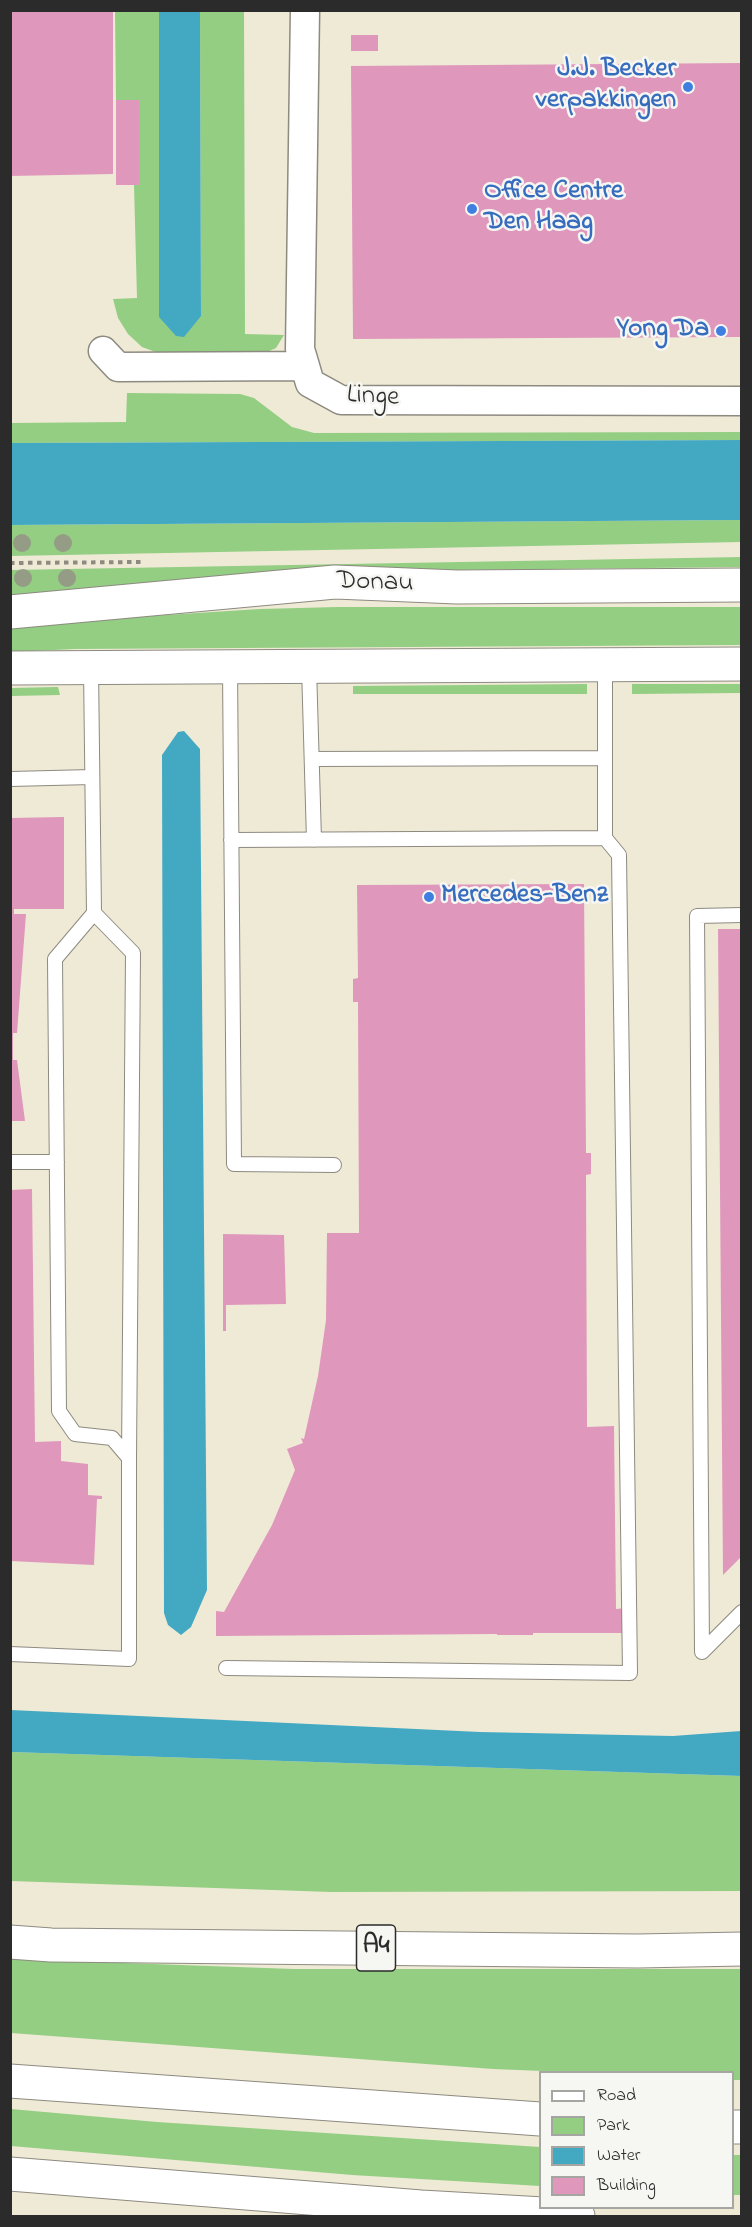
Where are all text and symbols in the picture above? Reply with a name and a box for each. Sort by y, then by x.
place label: J.J. Becker verpakkingen [536,55,676,118]
marker: J.J. Becker verpakkingen [681,80,695,94]
place label: Office Centre Den Haag [484,177,623,240]
marker: Office Centre Den Haag [465,202,479,216]
place label: Yong Da [617,315,709,347]
marker: Yong Da [714,324,728,338]
street label: Linge [346,380,400,416]
street label: Donau [336,566,414,602]
place label: Mercedes-Benz [441,881,608,913]
marker: Mercedes-Benz [422,890,436,904]
road number: A4 [356,1925,395,1971]
legend [539,2071,734,2209]
text: Road [597,2083,636,2109]
text: Park [597,2113,630,2139]
text: Water [597,2143,640,2169]
text: Building [597,2173,656,2199]

